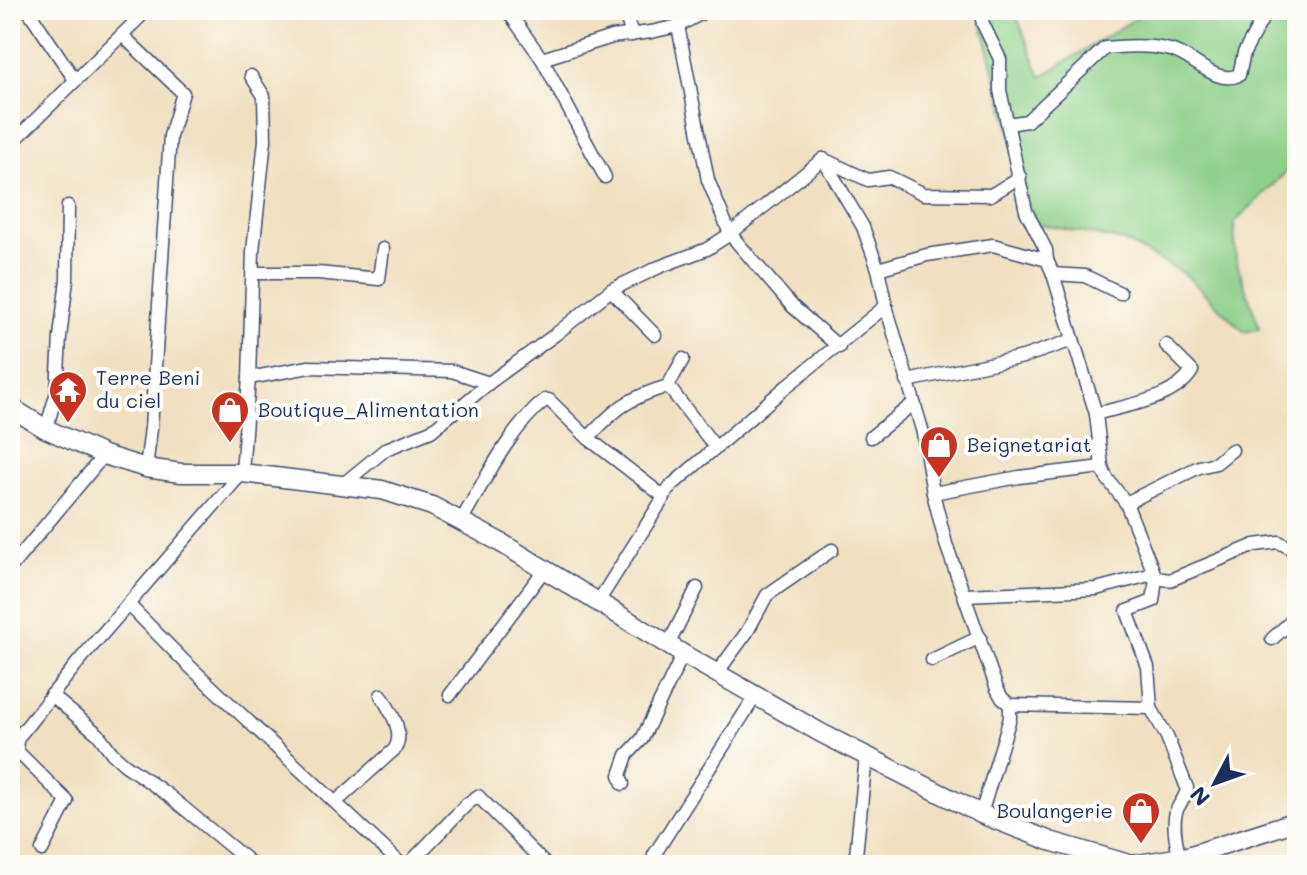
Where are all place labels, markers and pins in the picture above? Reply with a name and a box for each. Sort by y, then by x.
place label: Terre Beni du ciel [96,364,200,413]
temple icon: Terre Beni du ciel [47,369,89,424]
shop icon: Boutique_Alimentation [209,389,251,444]
place label: Boutique_Alimentation [258,396,479,422]
shop icon: Beignetariat [918,424,960,479]
place label: Beignetariat [967,431,1092,457]
shop icon: Boulangerie [1120,790,1162,845]
place label: Boulangerie [997,797,1113,823]

